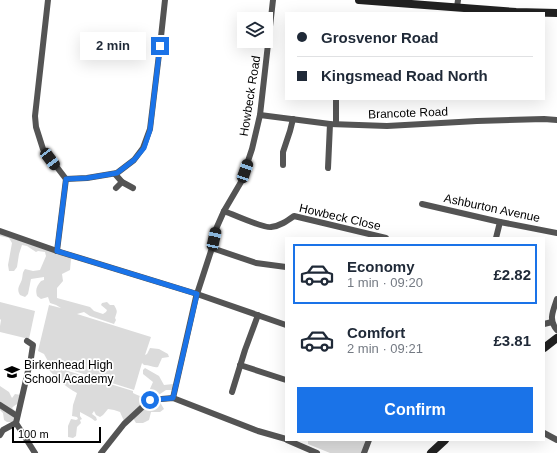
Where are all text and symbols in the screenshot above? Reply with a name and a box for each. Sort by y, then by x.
map controls [237,12,273,48]
button: layers [237,12,273,48]
text: Grosvenor Road [321,29,439,46]
callout: 2 min [80,32,146,60]
route end [151,37,169,55]
text: 2 min [96,38,130,53]
street label: Howbeck Road [237,55,263,137]
text: Kingsmead Road North [321,67,488,84]
street label: Brancote Road [368,105,448,121]
car [38,146,62,172]
car [235,158,255,184]
street label: Ashburton Avenue [443,191,542,225]
street label: Howbeck Close [298,201,383,233]
car [206,226,222,252]
icon: car [299,256,335,292]
text: Economy [347,258,415,275]
text: £2.82 [493,266,531,283]
text: 1 min · 09:20 [347,275,423,290]
icon: car [299,322,335,358]
text: Comfort [347,324,405,341]
text: £3.81 [493,332,531,349]
text: 2 min · 09:21 [347,341,423,356]
place label: Birkenhead High School Academy [24,358,113,386]
school or university icon: Birkenhead High School Academy [3,363,21,381]
button: Confirm [297,387,533,433]
route start [141,391,159,409]
scale bar [12,425,101,444]
text: 100 m [18,428,49,440]

